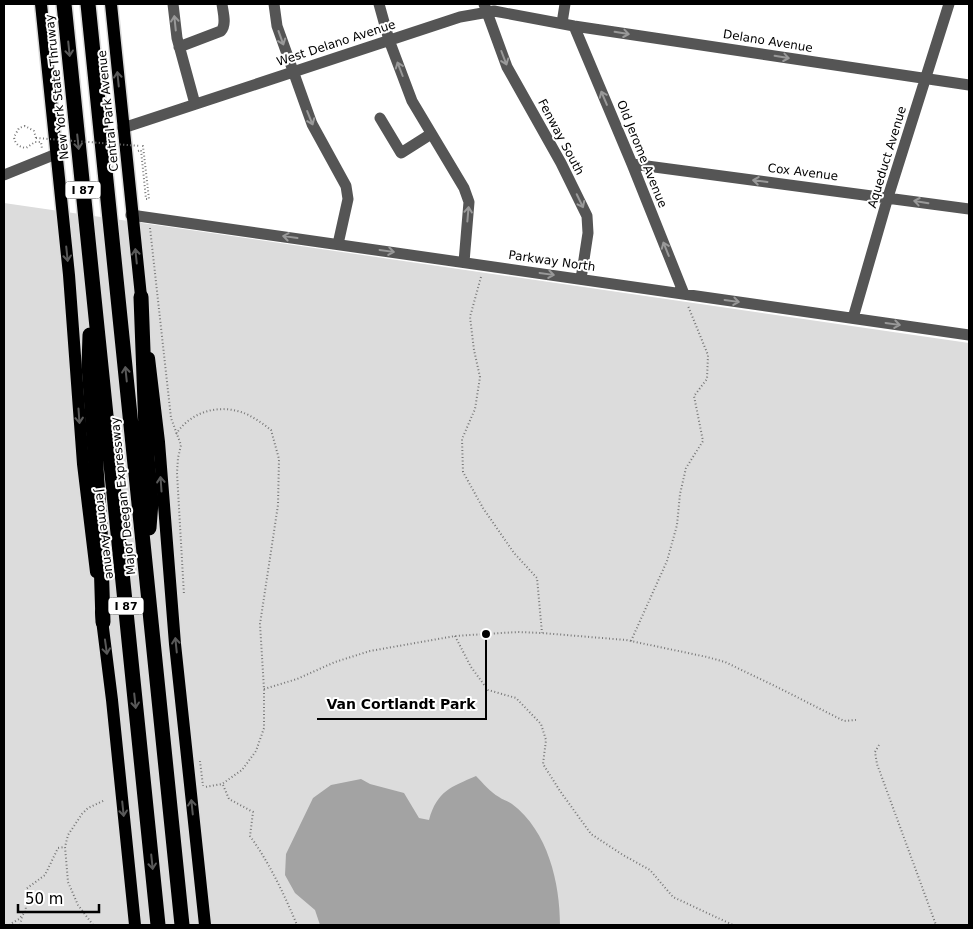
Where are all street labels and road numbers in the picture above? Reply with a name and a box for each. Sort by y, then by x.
street label: New York State Thruway [42,14,72,160]
street label: West Delano Avenue [275,17,397,69]
street label: Delano Avenue [722,27,814,55]
street label: Central Park Avenue [95,50,121,172]
street label: Fenway South [535,97,587,177]
street label: Old Jerome Avenue [614,98,670,210]
street label: Aqueduct Avenue [865,104,909,210]
street label: Cox Avenue [767,161,839,183]
road number: I 87 [66,182,100,198]
street label: Parkway North [508,248,596,274]
street label: Major Deegan Expressway [108,416,138,576]
street label: Jerome Avenue [92,487,117,580]
road number: I 87 [108,598,144,614]

